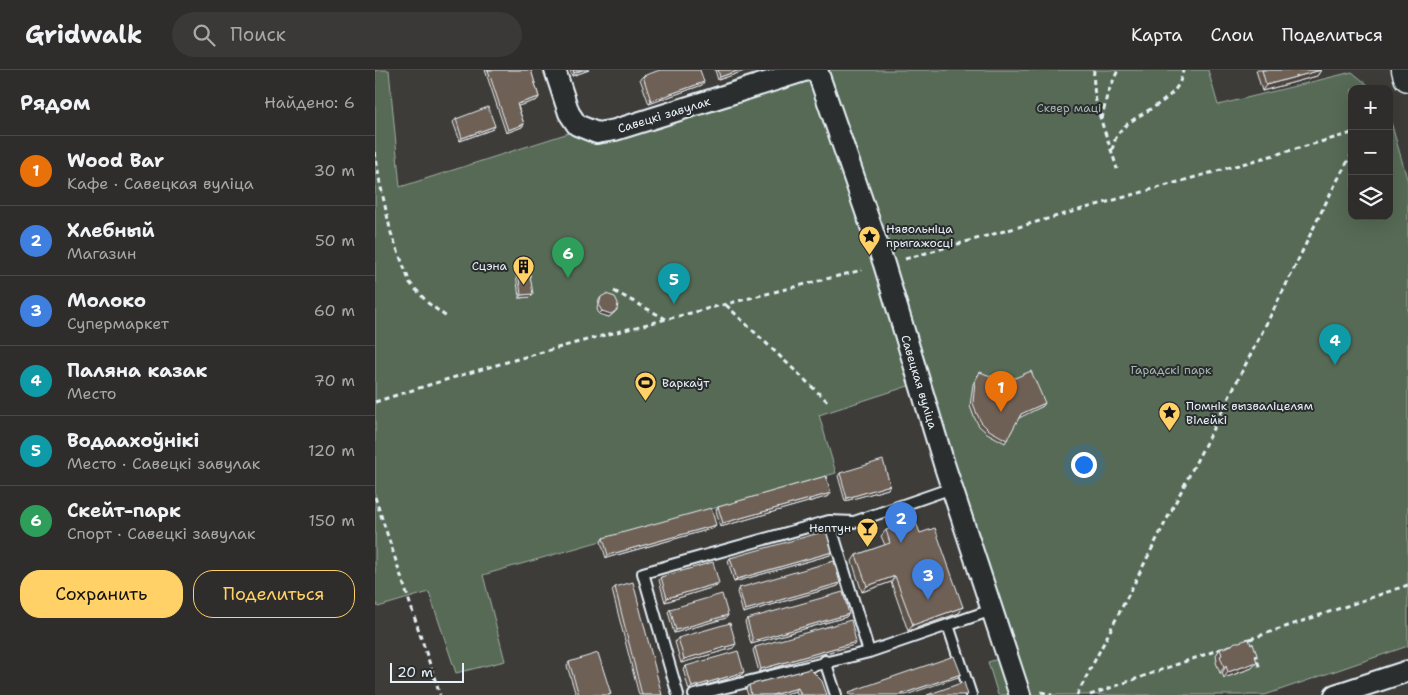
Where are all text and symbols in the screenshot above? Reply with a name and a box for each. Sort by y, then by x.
search box [172,12,522,57]
text: Gridwalk [25,19,142,51]
icon: search [190,21,218,49]
text: Поиск [230,22,286,47]
text: Карта [1131,23,1182,47]
text: Слои [1210,23,1254,47]
text: Поделиться [1282,23,1383,47]
map controls [1348,85,1393,220]
button: + [1348,85,1393,130]
text: Рядом [20,89,90,117]
text: Найдено: 6 [264,92,355,113]
street label: Савецкі завулак [616,93,713,137]
park label: Сквер маці [1037,100,1101,116]
button: − [1348,130,1393,175]
text: Wood Bar [67,148,164,173]
text: 1 [32,160,40,181]
text: 30 m [314,160,355,181]
text: Кафе · Савецкая вуліца [67,173,254,194]
button: layers [1348,175,1393,220]
text: Хлебный [67,218,155,243]
place label: Нявольніца прыгажосці [886,221,953,251]
place icon: Нявольніца прыгажосці [858,224,882,255]
text: 2 [30,230,42,251]
text: 50 m [315,230,355,251]
pin: 6 [552,237,584,278]
text: Магазин [67,243,136,264]
building icon: Сцэна [511,254,535,285]
place label: Сцэна [472,258,508,274]
pin: 5 [658,263,690,304]
text: Молоко [67,288,146,313]
text: 3 [30,300,42,321]
text: 60 m [314,300,355,321]
text: Супермаркет [67,313,169,334]
pin: 4 [1319,324,1351,365]
street label: Савецкая вуліца [897,333,941,431]
text: Паляна казак [67,358,207,383]
park label: Гарадскі парк [1131,362,1212,378]
text: 4 [30,370,42,391]
text: 70 m [314,370,355,391]
sports icon: Варкаўт [634,371,658,402]
pin: 1 [985,371,1017,412]
place label: Варкаўт [662,375,710,391]
text: Место [67,383,117,404]
place label: Помнік вызваліцелям Вілейкі [1186,398,1313,428]
place icon: Помнік вызваліцелям Вілейкі [1158,401,1182,432]
text: Водаахоўнікі [67,428,199,453]
text: 5 [31,440,41,461]
text: 120 m [308,440,355,461]
your location [1071,452,1097,478]
text: Место · Савецкі завулак [67,453,260,474]
text: Скейт-парк [67,498,181,523]
pin: 2 [885,502,917,543]
text: 6 [30,510,42,531]
text: 150 m [308,510,355,531]
bar icon: Нептун [855,516,879,547]
place label: Нептун [809,520,851,536]
text: Спорт · Савецкі завулак [67,523,256,544]
pin: 3 [912,559,944,600]
button: Сохранить [20,570,183,618]
button: Поделиться [193,570,355,618]
scale bar [390,660,464,683]
text: 20 m [397,663,433,681]

